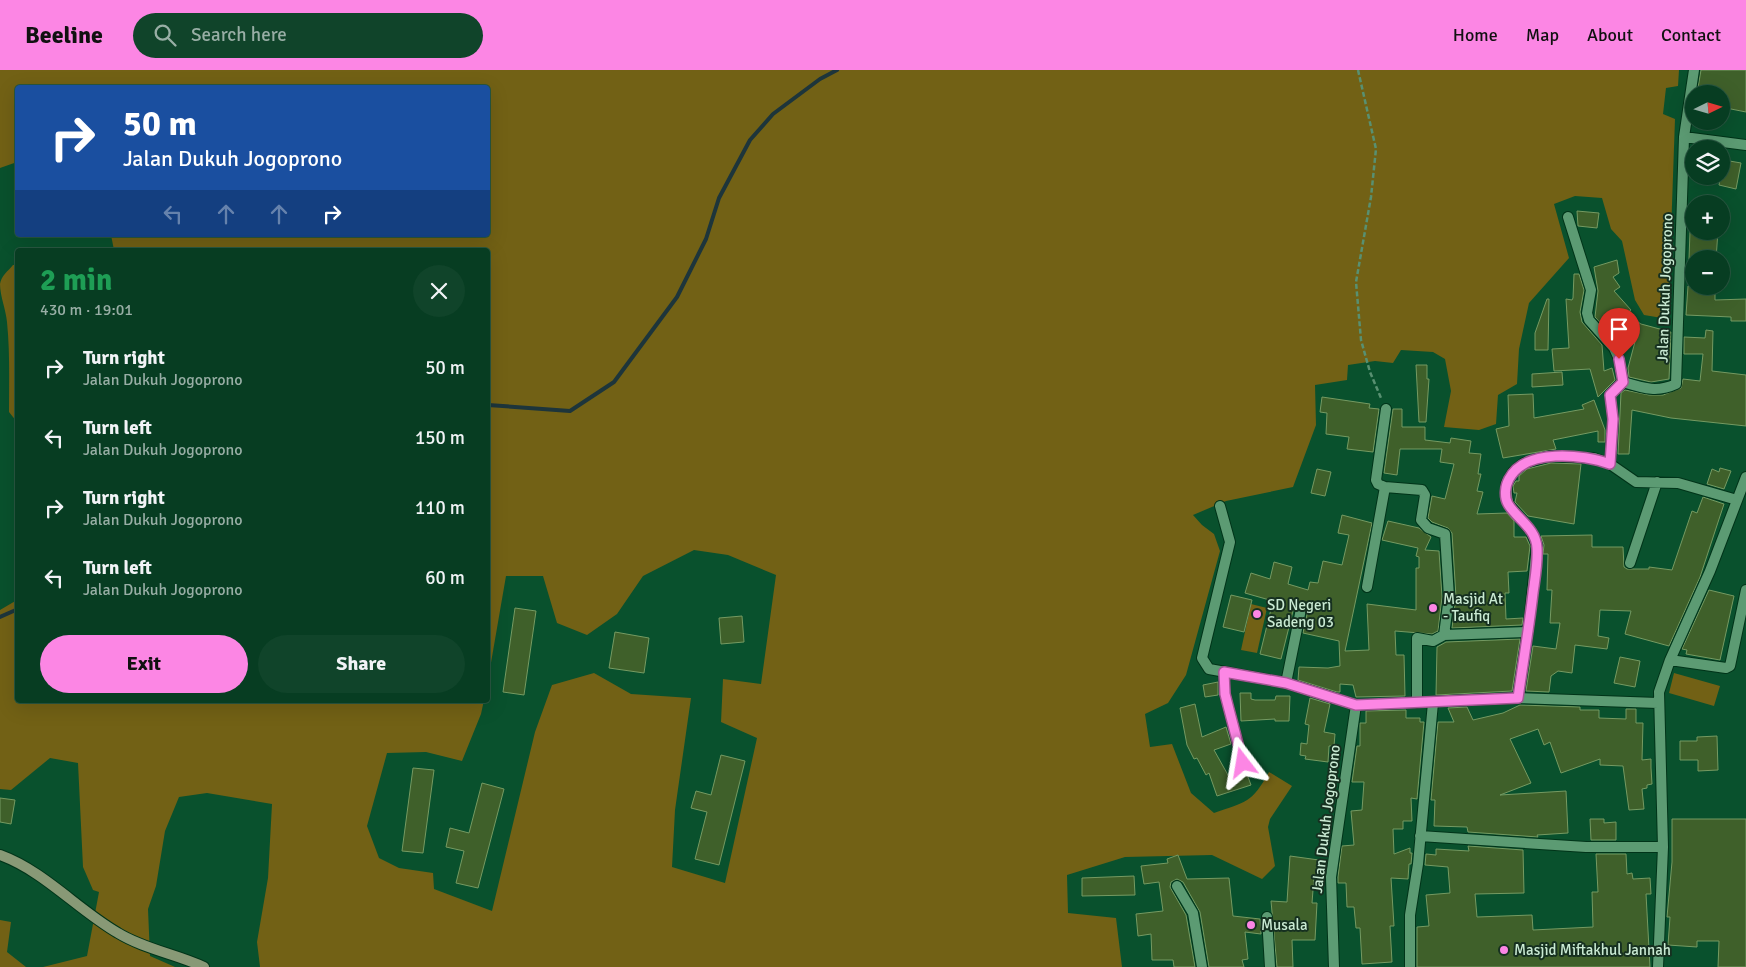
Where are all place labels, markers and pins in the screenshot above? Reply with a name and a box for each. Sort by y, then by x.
pin [1598,308,1640,359]
place label: Masjid At - Taufiq [1443,590,1503,625]
place label: SD Negeri Sadeng 03 [1267,596,1334,631]
marker: Masjid At - Taufiq [1427,602,1439,614]
marker: SD Negeri Sadeng 03 [1251,608,1263,620]
place label: Musala [1261,916,1308,934]
marker: Musala [1245,919,1257,931]
place label: Masjid Miftakhul Jannah [1514,941,1671,959]
marker: Masjid Miftakhul Jannah [1498,944,1510,956]

